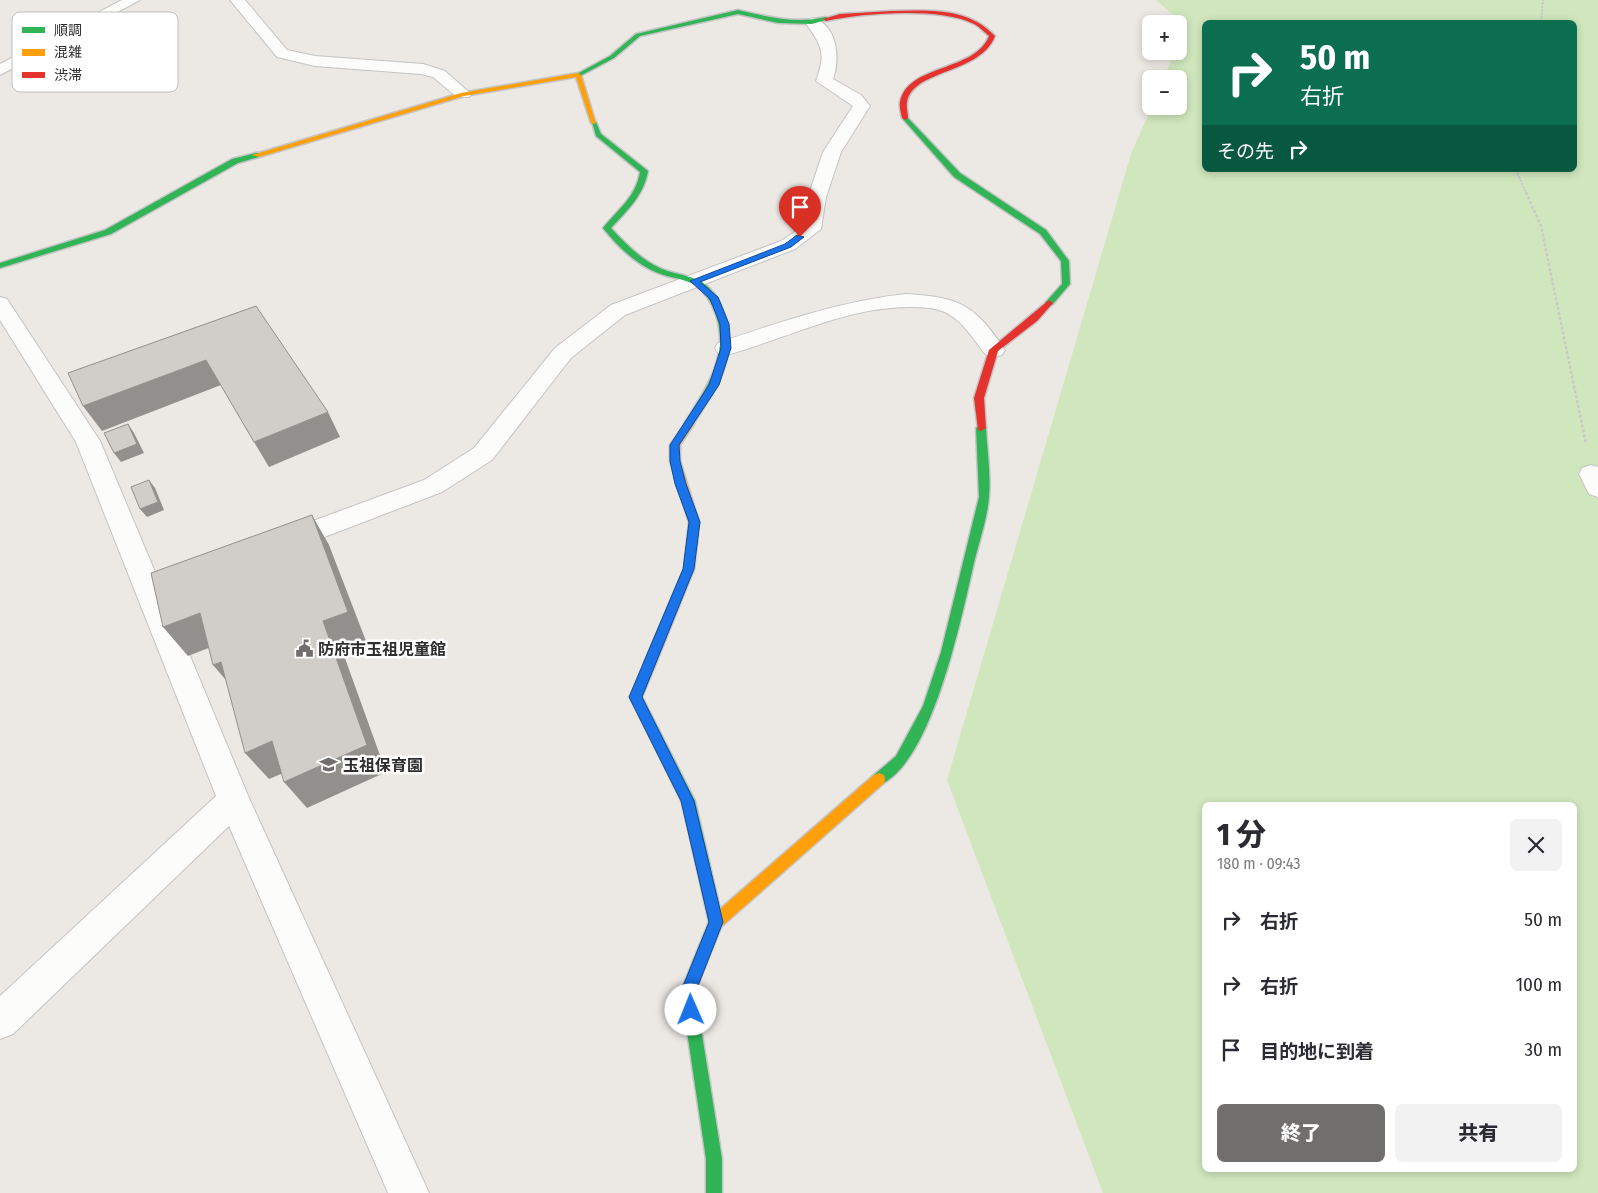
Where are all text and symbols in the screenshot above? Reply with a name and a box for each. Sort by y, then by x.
legend [12,12,178,92]
map controls [1142,15,1187,115]
button: + [1142,15,1187,60]
text: 順調 [54,22,82,39]
text: 50 m [1300,36,1370,78]
icon: right [1217,40,1282,105]
text: 混雑 [54,44,82,61]
text: 渋滞 [54,67,82,84]
button: − [1142,70,1187,115]
text: 右折 [1300,83,1344,110]
icon: right [1284,135,1312,163]
text: その先 [1217,140,1274,163]
pin [779,186,821,237]
icon: arrive [786,193,814,221]
public building icon: 防府市玉祖児童館 [294,639,314,659]
place label: 防府市玉祖児童館 [318,640,446,659]
school or university icon: 玉祖保育園 [319,755,339,775]
place label: 玉祖保育園 [343,756,423,775]
text: 1 分 [1217,817,1266,853]
button: close [1510,819,1562,871]
text: 180 m · 09:43 [1217,854,1301,873]
icon: right [1217,906,1245,934]
text: 50 m [1524,908,1562,931]
text: 右折 [1260,910,1298,933]
icon: right [1217,971,1245,999]
text: 100 m [1516,973,1562,996]
text: 右折 [1260,975,1298,998]
position arrow [664,983,716,1035]
icon: arrive [1217,1036,1245,1064]
text: 30 m [1524,1038,1562,1061]
text: 目的地に到着 [1260,1040,1374,1063]
button: 終了 [1217,1104,1385,1162]
button: 共有 [1395,1104,1562,1162]

